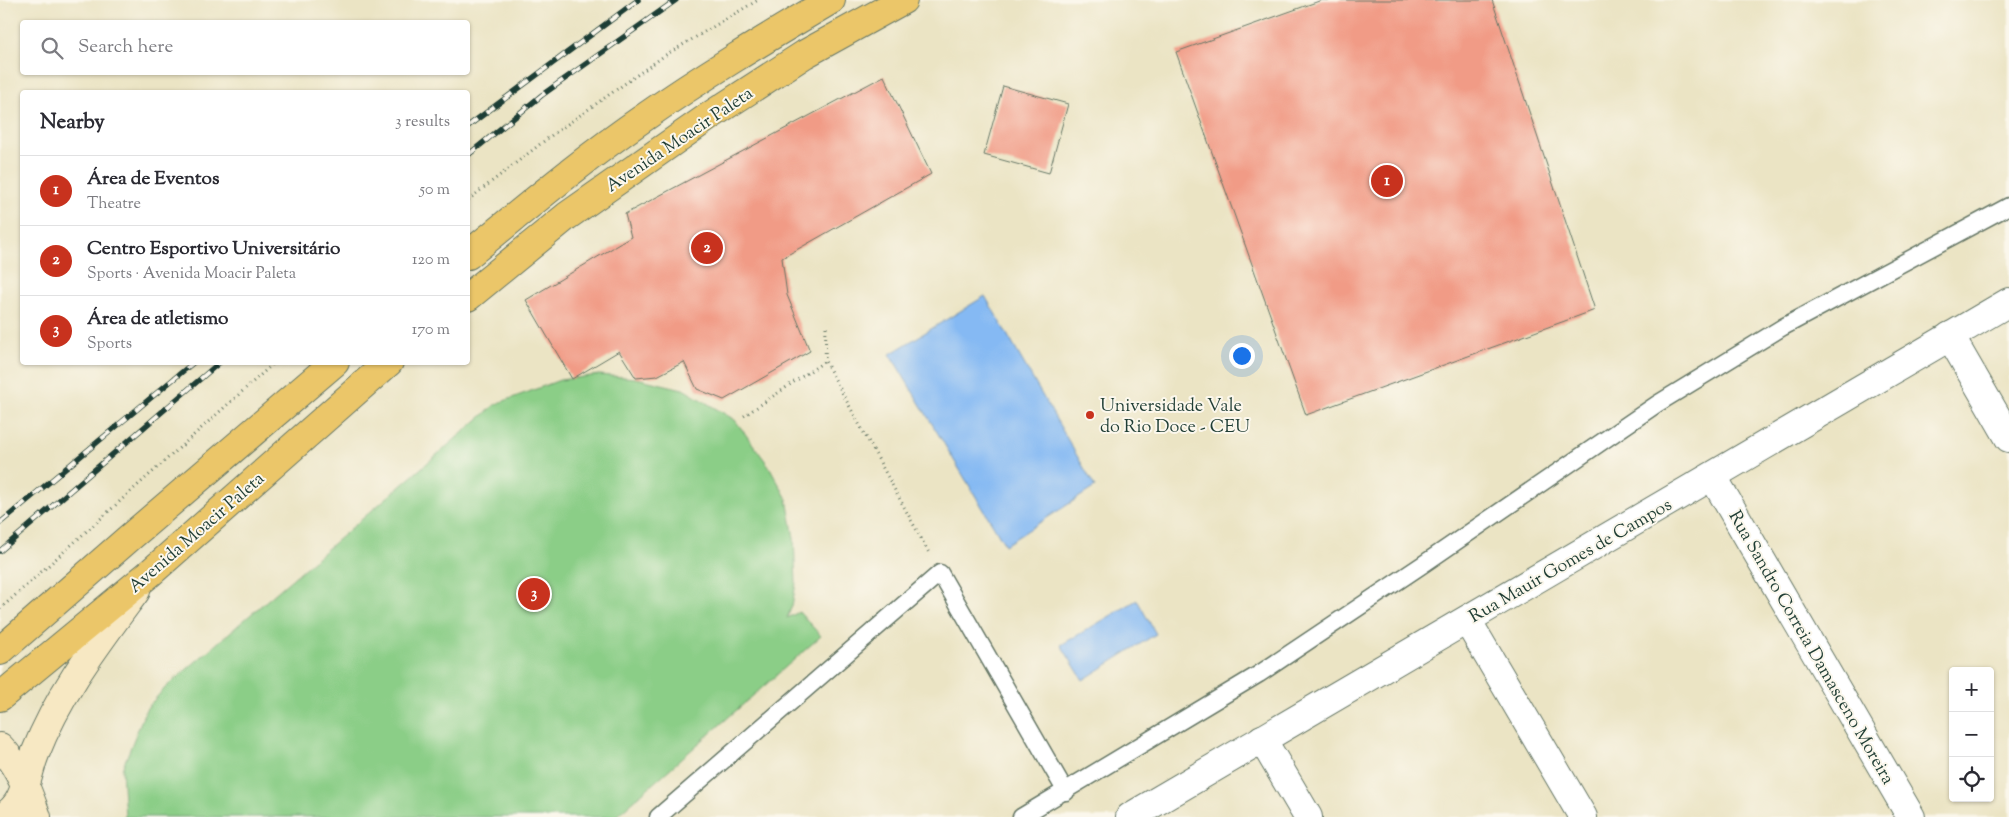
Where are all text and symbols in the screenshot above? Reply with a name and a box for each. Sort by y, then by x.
search box [20,20,470,75]
icon: search [38,34,66,62]
text: Search here [78,34,173,61]
street label: Avenida Moacir Paleta [601,82,759,200]
text: Nearby [40,108,105,138]
text: 3 results [395,111,450,134]
pin: 1 [1371,162,1403,200]
text: Área de Eventos [87,166,219,193]
text: 1 [53,179,59,202]
text: 50 m [419,179,450,202]
text: Theatre [87,193,141,216]
pin: 2 [691,229,723,267]
text: Centro Esportivo Universitário [87,236,340,263]
text: 2 [52,249,60,272]
text: 120 m [412,249,450,272]
text: Sports · Avenida Moacir Paleta [87,263,296,286]
text: Área de atletismo [87,306,229,333]
text: 3 [53,319,59,342]
text: 170 m [412,319,450,342]
text: Sports [87,333,132,356]
your location [1229,343,1255,369]
place label: Universidade Vale do Rio Doce - CEU [1100,394,1250,441]
marker: Universidade Vale do Rio Doce - CEU [1084,409,1096,421]
street label: Avenida Moacir Paleta [124,467,271,600]
street label: Rua Mauir Gomes de Campos [1465,493,1677,631]
street label: Rua Sandro Correia Damasceno Moreira [1721,506,1900,790]
pin: 3 [518,575,550,613]
map controls [1949,667,1994,802]
button: + [1949,667,1994,712]
button: − [1949,712,1994,757]
button: locate [1949,757,1994,802]

